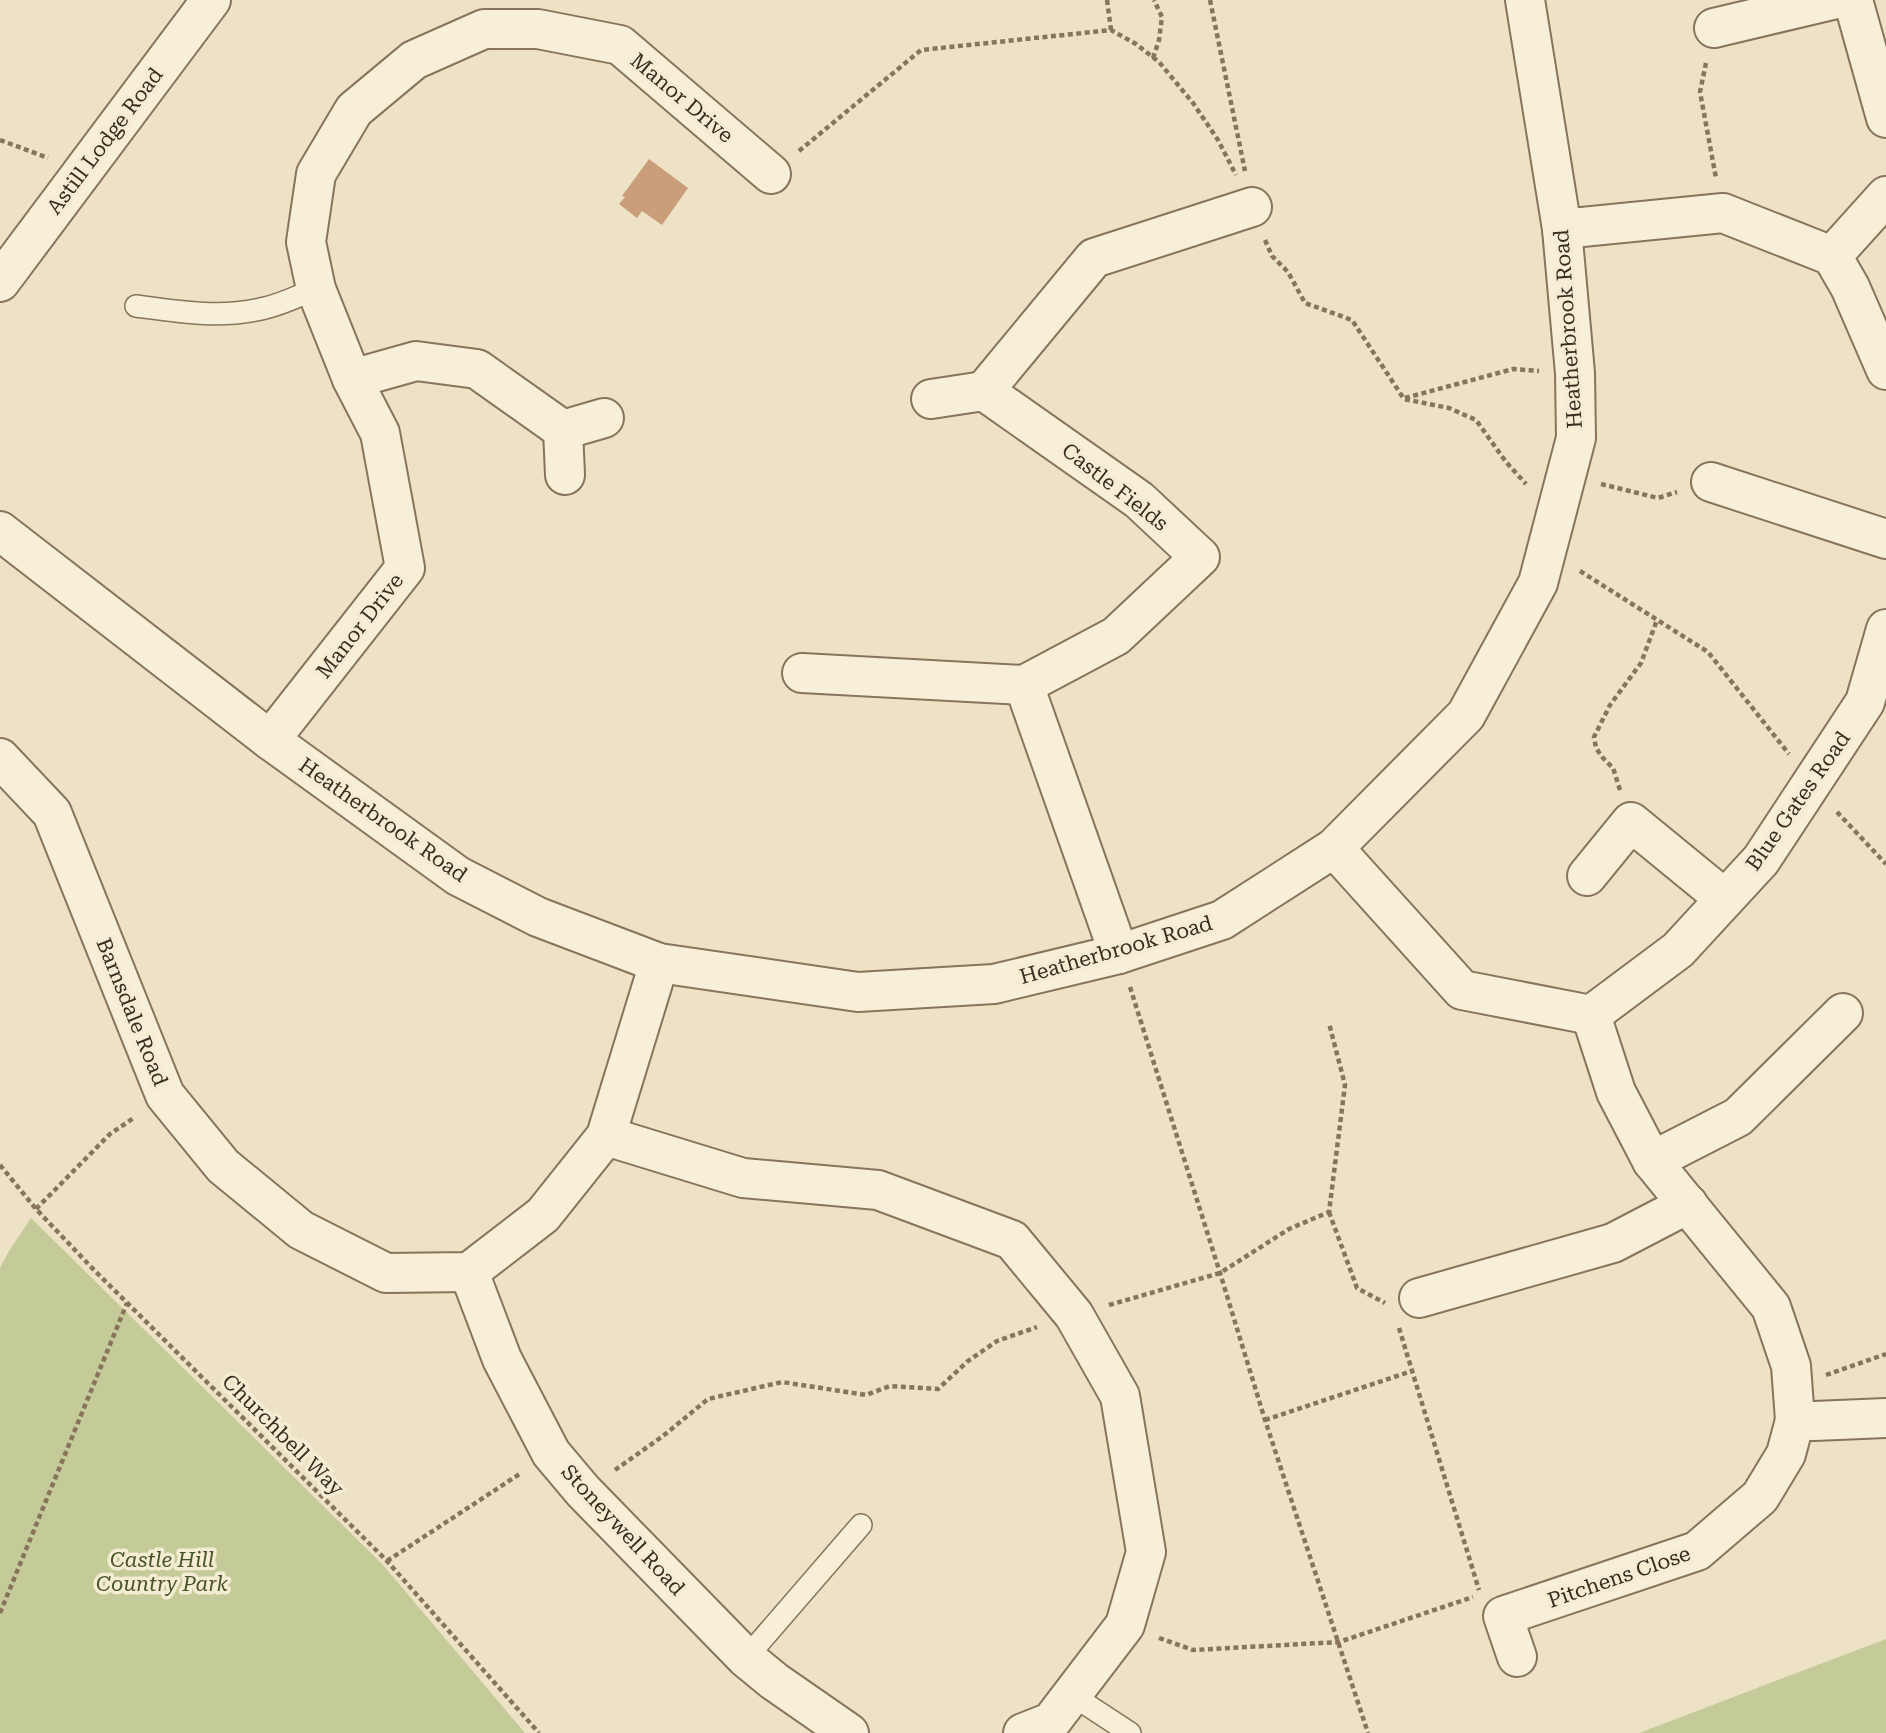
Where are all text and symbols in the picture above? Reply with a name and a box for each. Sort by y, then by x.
street label: Manor Drive [626,48,738,148]
street label: Astill Lodge Road [42,63,168,219]
street label: Heatherbrook Road [1549,228,1587,429]
street label: Castle Fields [1057,438,1173,536]
street label: Manor Drive [312,569,408,683]
street label: Blue Gates Road [1741,726,1855,875]
street label: Heatherbrook Road [294,753,472,887]
street label: Heatherbrook Road [1017,911,1216,989]
street label: Barnsdale Road [91,935,173,1090]
street label: Churchbell Way [217,1369,349,1501]
street label: Stoneywell Road [556,1460,690,1601]
street label: Pitchens Close [1544,1541,1694,1613]
park label: Castle Hill Country Park [96,1548,229,1596]

